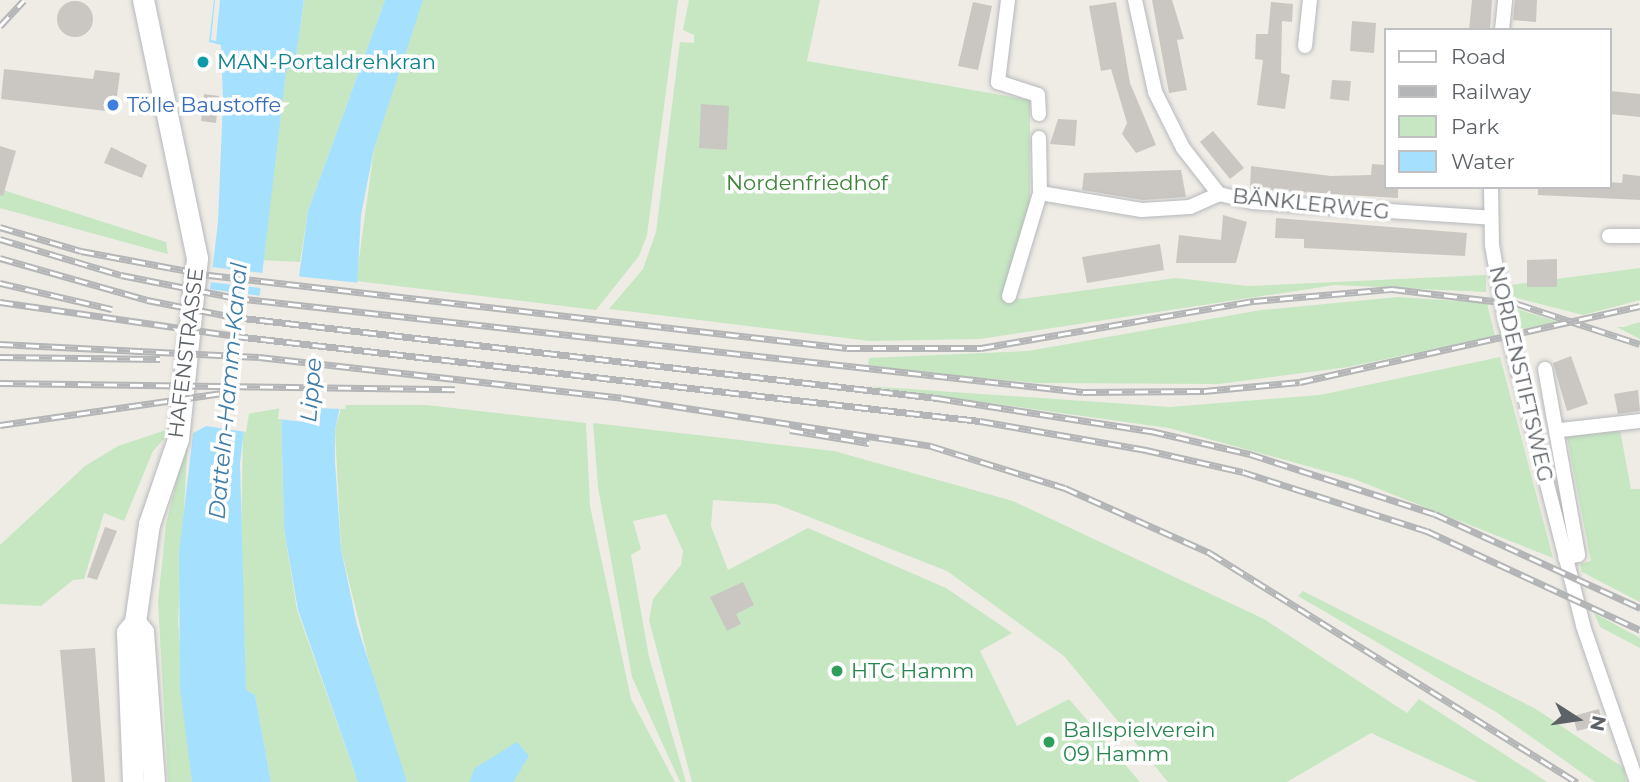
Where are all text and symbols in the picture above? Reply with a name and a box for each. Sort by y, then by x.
legend [1384,28,1612,189]
text: Road [1451,44,1506,69]
place label: MAN-Portaldrehkran [217,49,436,75]
marker: MAN-Portaldrehkran [195,54,211,70]
text: Railway [1451,79,1531,104]
place label: Tölle Baustoffe [127,92,281,118]
marker: Tölle Baustoffe [105,97,121,113]
text: Park [1451,114,1499,139]
text: Water [1451,149,1515,174]
park label: Nordenfriedhof [726,170,888,196]
street label: BÄNKLERWEG [1231,183,1391,225]
water label: Datteln-Hamm-Kanal [203,261,253,521]
street label: NORDENSTIFTSWEG [1484,264,1558,484]
street label: HAFENSTRASSE [163,266,209,440]
water label: Lippe [294,357,328,423]
place label: HTC Hamm [851,658,974,684]
marker: HTC Hamm [829,663,845,679]
north arrow [1542,684,1612,754]
text: N [1585,714,1611,733]
place label: Ballspielverein 09 Hamm [1063,717,1215,767]
marker: Ballspielverein 09 Hamm [1041,734,1057,750]

